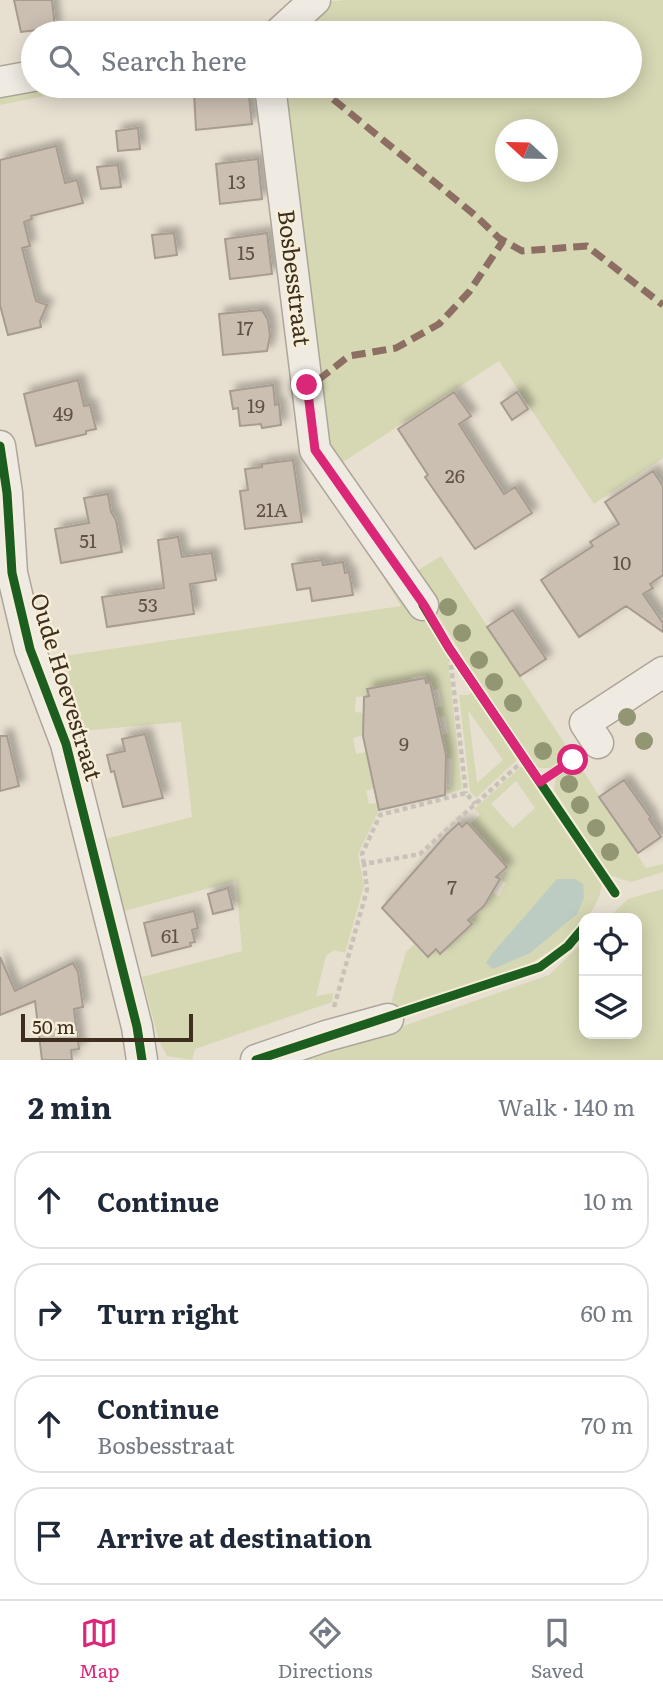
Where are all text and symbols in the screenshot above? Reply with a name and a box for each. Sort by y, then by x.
search box [21,21,642,98]
text: Search here [101,40,247,79]
icon: search [45,41,83,79]
north arrow [495,119,558,182]
house number: 13 [228,167,246,195]
street label: Bosbesstraat [271,207,321,349]
house number: 15 [237,238,255,266]
house number: 17 [237,313,254,341]
route end [291,369,322,400]
house number: 19 [247,391,265,419]
house number: 49 [53,399,73,427]
house number: 26 [445,461,465,489]
house number: 21A [256,495,288,523]
house number: 51 [79,526,97,554]
house number: 10 [613,548,631,576]
street label: Oude Hoevestraat [23,588,113,785]
house number: 53 [138,590,158,618]
house number: 9 [399,729,409,757]
route start [557,744,588,775]
house number: 7 [447,872,457,900]
map controls [579,913,642,1039]
button: locate [579,913,642,976]
house number: 61 [161,921,179,949]
button: layers [579,976,642,1039]
scale bar [21,1011,192,1043]
text: 50 m [32,1012,75,1040]
text: 2 min [28,1084,112,1128]
text: Walk · 140 m [498,1089,635,1123]
icon: ahead [30,1181,68,1219]
text: Continue [97,1181,219,1220]
text: 10 m [583,1183,633,1217]
icon: right [30,1293,68,1331]
text: Turn right [97,1293,239,1332]
text: 60 m [580,1295,633,1329]
text: Continue [97,1388,219,1427]
icon: ahead [30,1405,68,1443]
text: 70 m [581,1407,633,1441]
text: Bosbesstraat [97,1427,234,1461]
icon: arrive [30,1517,68,1555]
text: Arrive at destination [97,1517,372,1556]
tab: Map [79,1614,120,1684]
tab: Directions [278,1614,373,1684]
tab: Saved [531,1614,584,1684]

